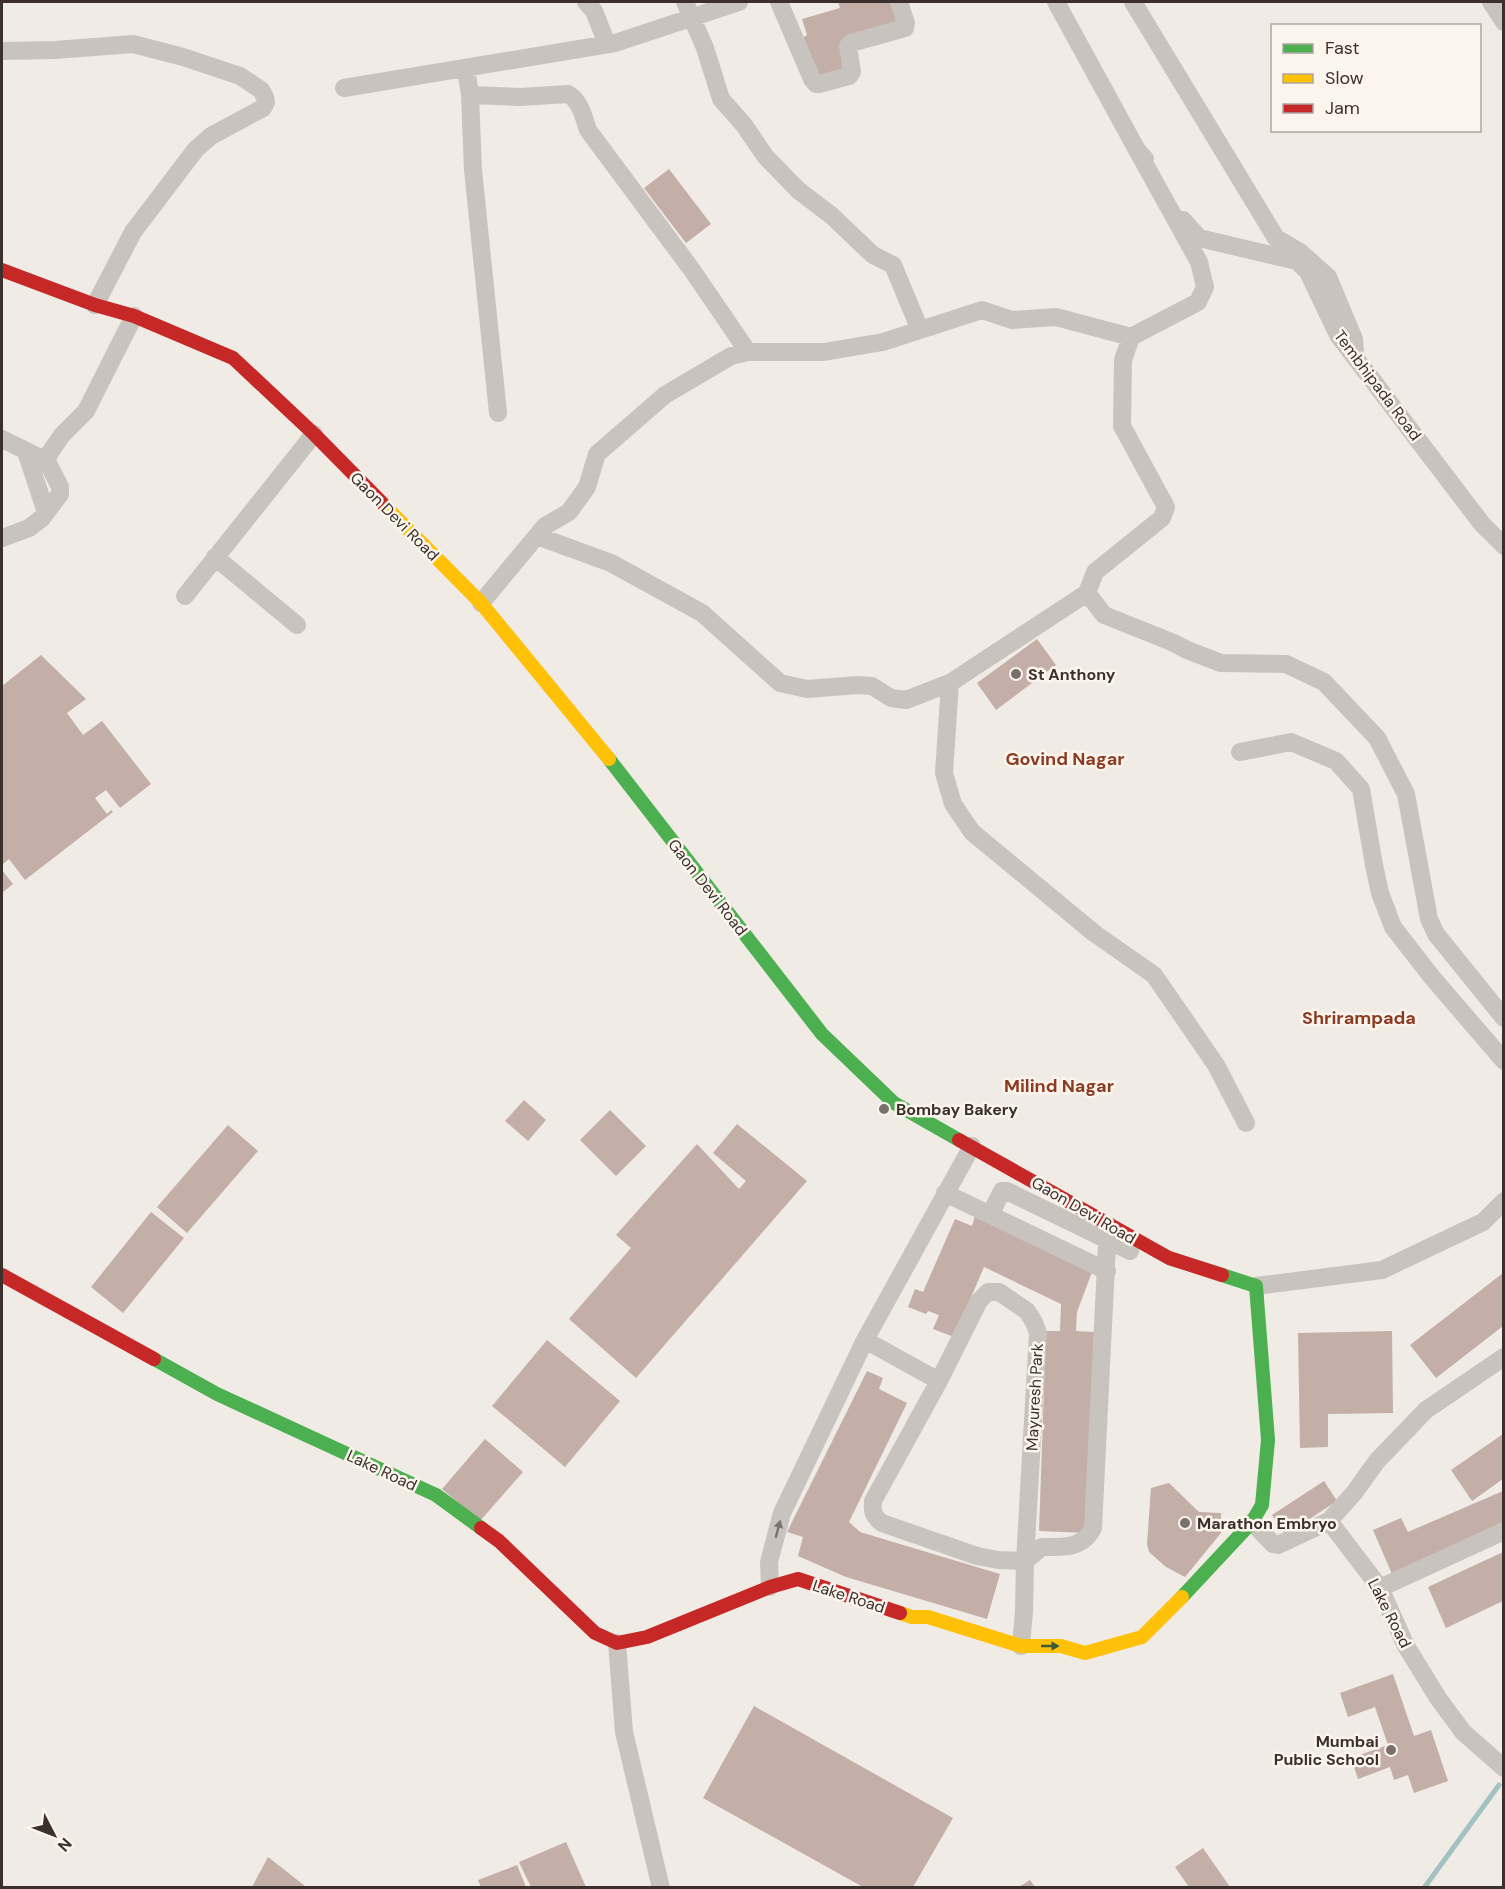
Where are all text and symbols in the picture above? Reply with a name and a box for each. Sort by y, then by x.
legend [1271,24,1481,132]
text: Fast [1325,36,1360,60]
text: Slow [1325,66,1364,90]
text: Jam [1325,96,1360,120]
street label: Tembhipada Road [1329,326,1426,445]
street label: Gaon Devi Road [346,467,444,565]
place label: St Anthony [1028,664,1116,685]
marker: St Anthony [1009,667,1023,681]
district label: Govind Nagar [1005,747,1125,771]
street label: Gaon Devi Road [663,835,752,940]
district label: Shrirampada [1302,1006,1416,1030]
district label: Milind Nagar [1004,1074,1114,1098]
place label: Bombay Bakery [896,1099,1018,1120]
marker: Bombay Bakery [877,1102,891,1116]
street label: Gaon Devi Road [1028,1172,1140,1249]
street label: Mayuresh Park [1021,1343,1048,1451]
street label: Lake Road [343,1445,420,1496]
place label: Marathon Embryo [1197,1513,1337,1534]
marker: Marathon Embryo [1178,1516,1192,1530]
one-way arrow [773,1520,783,1538]
street label: Lake Road [810,1575,888,1618]
street label: Lake Road [1363,1575,1416,1652]
one-way arrow [1040,1641,1059,1651]
place label: Mumbai Public School [1274,1731,1379,1770]
marker: Mumbai Public School [1384,1743,1398,1757]
north arrow [24,1805,84,1865]
text: N [53,1833,76,1856]

